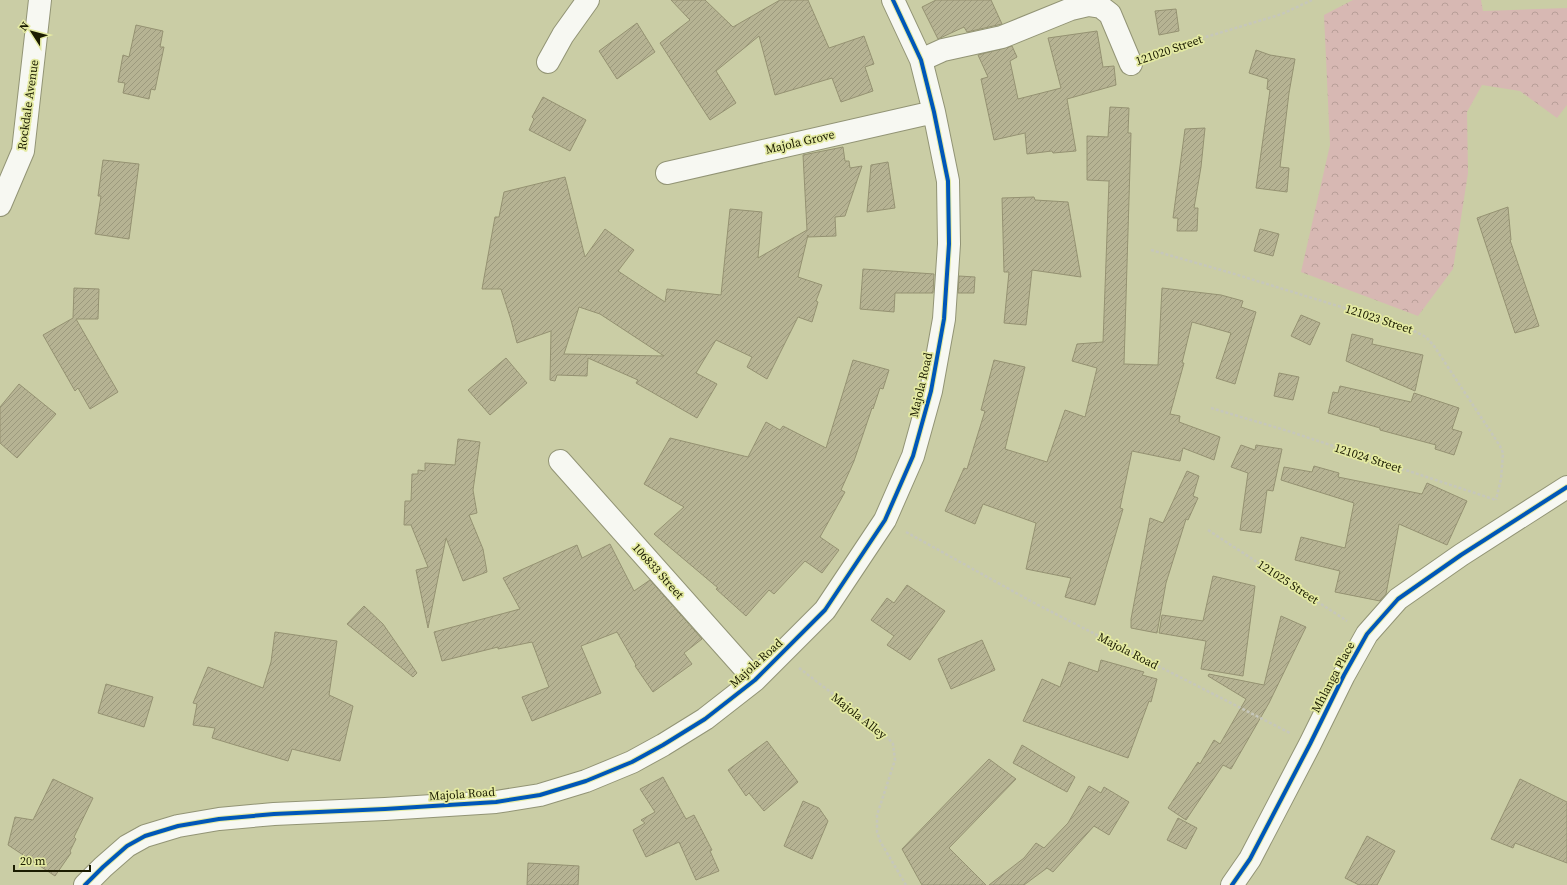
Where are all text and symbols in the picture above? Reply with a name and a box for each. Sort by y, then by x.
north arrow [12,12,52,52]
text: N [16,19,33,34]
street label: 121020 Street [1133,31,1205,69]
street label: Rockdale Avenue [14,59,42,151]
street label: Majola Grove [764,126,836,158]
street label: 121023 Street [1343,301,1415,337]
street label: Majola Road [906,351,936,419]
street label: 121024 Street [1332,440,1404,476]
street label: 106833 Street [629,540,687,602]
street label: 121025 Street [1254,556,1322,608]
street label: Majola Road [1095,629,1161,673]
street label: Majola Road [726,635,786,691]
street label: Mhlanga Place [1308,639,1358,715]
street label: Majola Alley [828,689,891,743]
street label: Majola Road [428,784,496,804]
scale bar [14,847,90,873]
text: 20 m [20,853,46,869]

